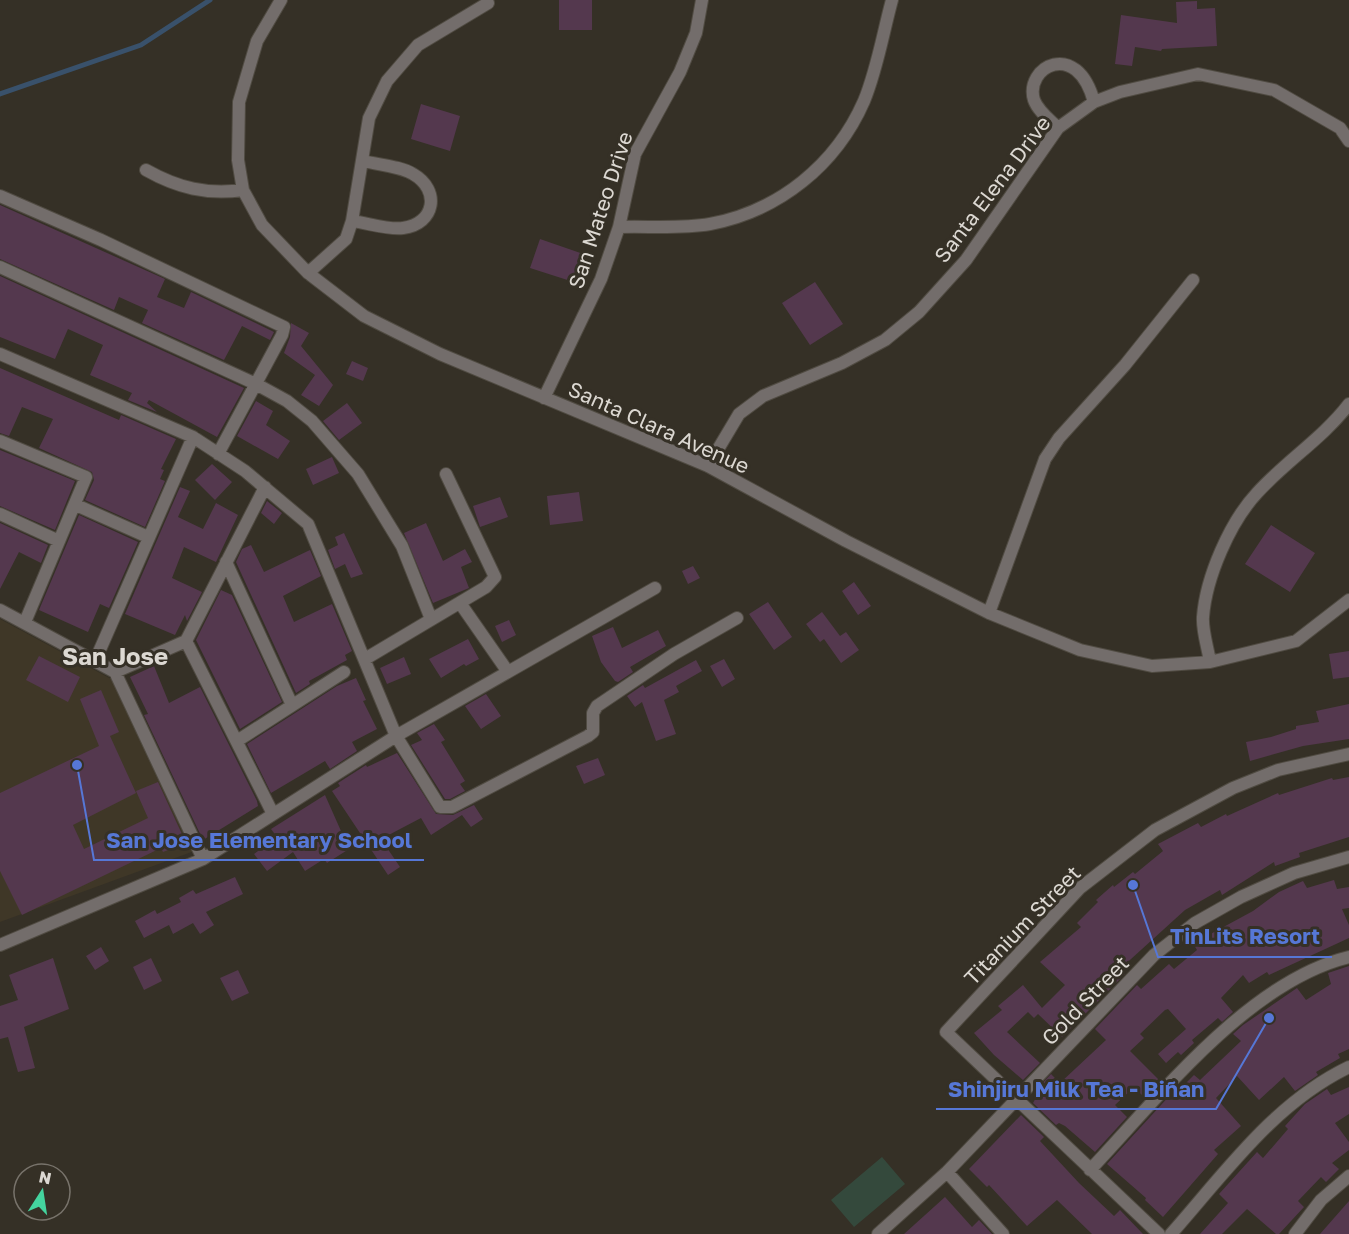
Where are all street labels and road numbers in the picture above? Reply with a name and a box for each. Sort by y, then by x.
street label: Santa Elena Drive [928,110,1056,268]
street label: San Mateo Drive [562,128,638,292]
street label: Santa Clara Avenue [564,375,754,479]
street label: Titanium Street [958,860,1086,990]
street label: Gold Street [1036,950,1134,1050]

